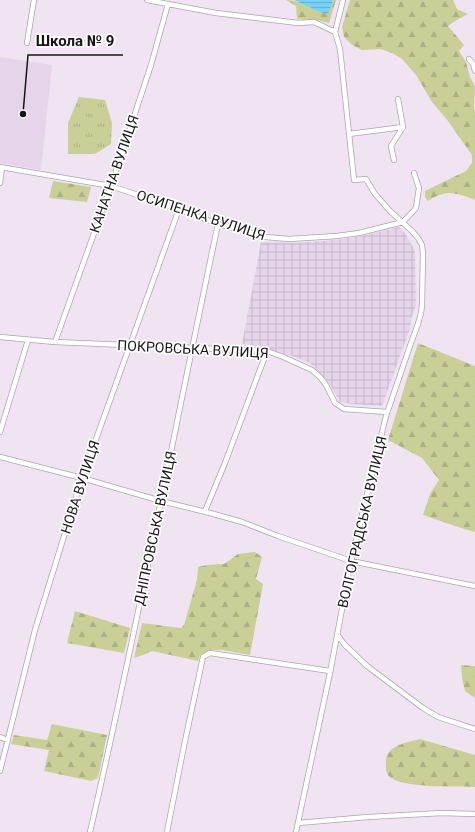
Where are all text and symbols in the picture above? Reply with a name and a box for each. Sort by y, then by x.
callout: Школа № 9 [28,28,123,55]
text: Школа № 9 [36,32,114,50]
street label: КАНАТНА ВУЛИЦЯ [86,113,142,235]
street label: ОСИПЕНКА ВУЛИЦЯ [135,187,267,243]
street label: ПОКРОВСЬКА ВУЛИЦЯ [117,337,269,361]
street label: ВОЛГОГРАДСЬКА ВУЛИЦЯ [334,434,390,610]
street label: НОВА ВУЛИЦЯ [57,438,103,536]
street label: ДНІПРОВСЬКА ВУЛИЦЯ [131,449,179,607]

